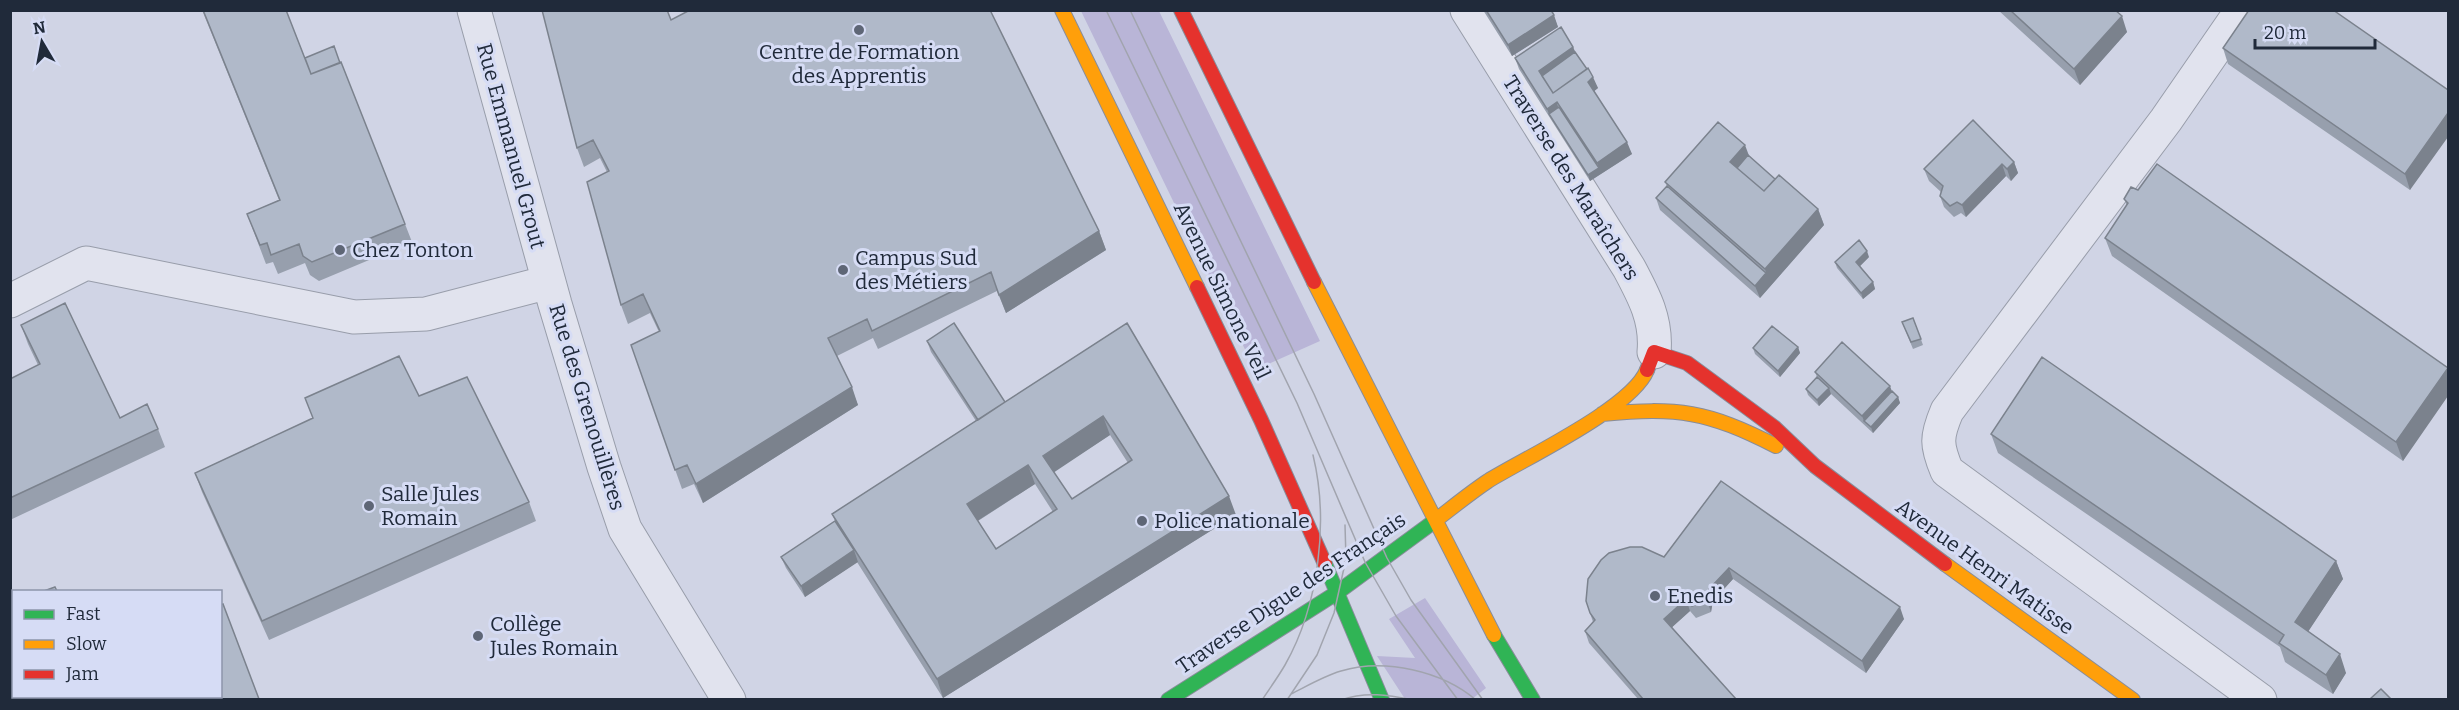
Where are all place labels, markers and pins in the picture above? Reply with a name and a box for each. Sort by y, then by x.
marker: Centre de Formation des Apprentis [852,23,866,37]
place label: Centre de Formation des Apprentis [759,39,959,89]
place label: Chez Tonton [352,237,473,263]
marker: Chez Tonton [333,243,347,257]
place label: Campus Sud des Métiers [855,245,977,295]
marker: Campus Sud des Métiers [836,263,850,277]
place label: Salle Jules Romain [381,481,480,531]
marker: Salle Jules Romain [362,499,376,513]
place label: Police nationale [1154,508,1310,534]
marker: Police nationale [1135,514,1149,528]
place label: Enedis [1667,583,1733,609]
marker: Enedis [1648,589,1662,603]
place label: Collège Jules Romain [489,611,618,661]
marker: Collège Jules Romain [471,629,485,643]

